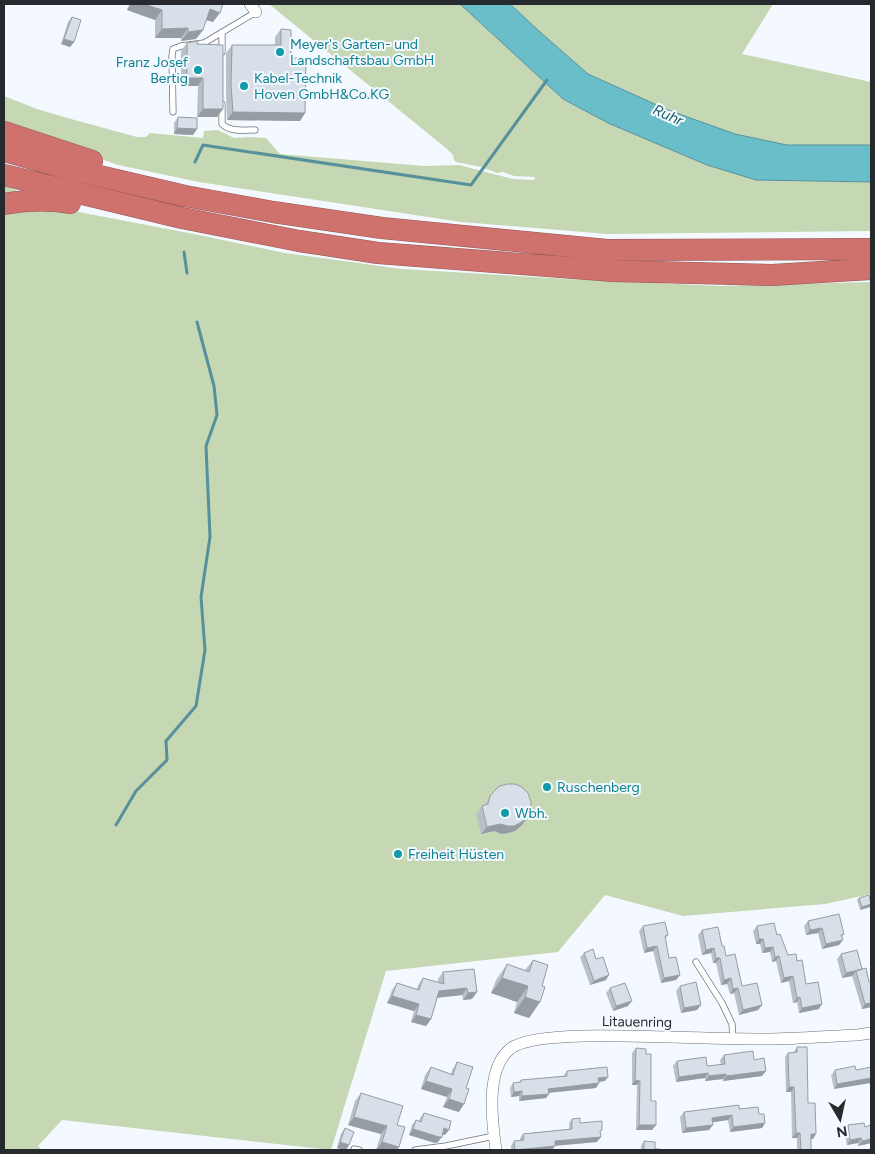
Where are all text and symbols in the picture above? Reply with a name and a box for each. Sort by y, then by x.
place label: Meyer's Garten- und Landschaftsbau GmbH [290,36,434,69]
marker: Meyer's Garten- und Landschaftsbau GmbH [274,46,286,58]
place label: Franz Josef Bertig [116,54,189,87]
marker: Franz Josef Bertig [192,64,204,76]
place label: Kabel-Technik Hoven GmbH&Co.KG [254,70,389,103]
marker: Kabel-Technik Hoven GmbH&Co.KG [238,80,250,92]
water label: Ruhr [650,100,687,130]
place label: Ruschenberg [557,779,640,796]
marker: Ruschenberg [541,781,553,793]
place label: Wbh. [515,805,547,822]
marker: Wbh. [499,807,511,819]
place label: Freiheit Hüsten [408,846,504,863]
marker: Freiheit Hüsten [392,848,404,860]
street label: Litauenring [602,1013,672,1031]
north arrow [815,1094,865,1144]
text: N [835,1122,849,1141]

